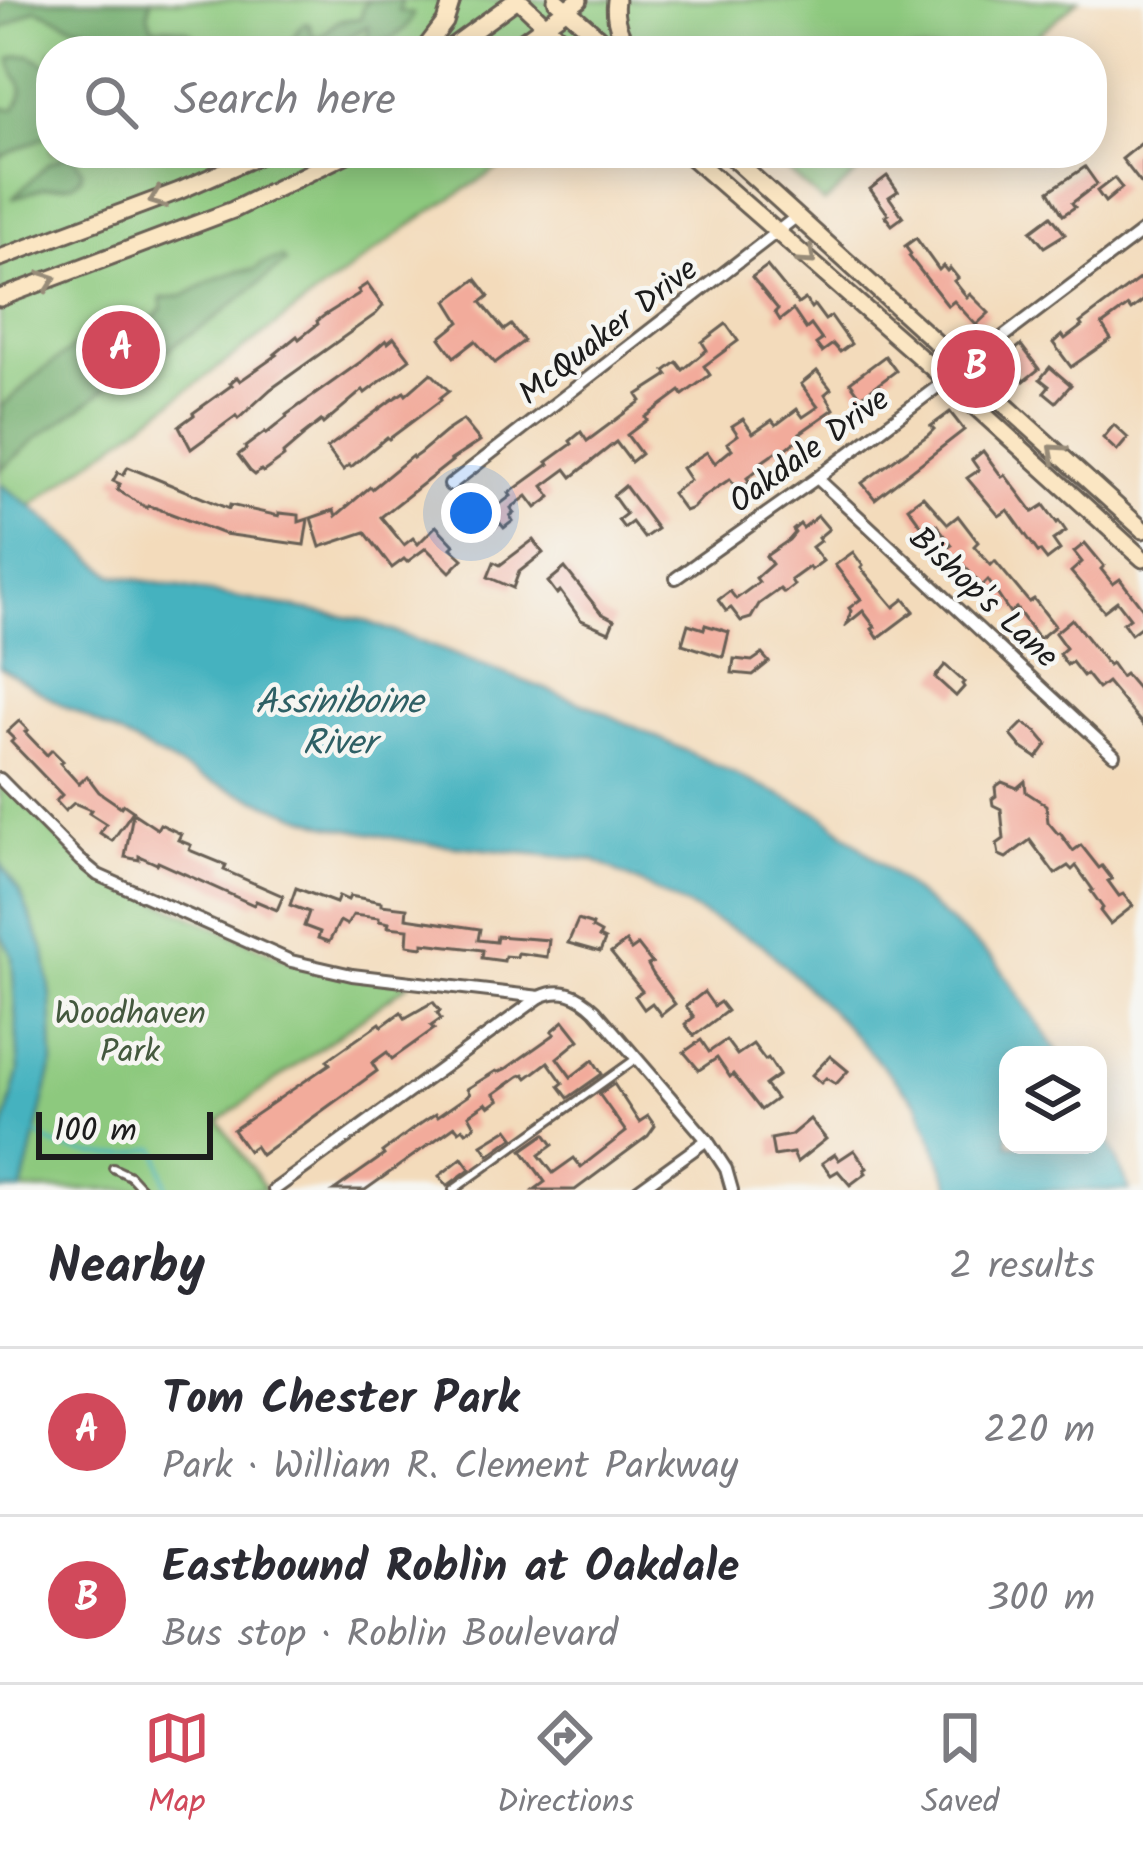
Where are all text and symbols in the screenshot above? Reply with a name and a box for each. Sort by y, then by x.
search box [36,36,1107,168]
text: Search here [174,66,396,138]
icon: search [78,69,144,135]
one-way arrow [148,185,169,210]
one-way arrow [794,243,815,264]
street label: McQuaker Drive [508,245,711,420]
one-way arrow [36,270,57,295]
pin: A [82,305,160,395]
pin: B [937,324,1015,414]
street label: Oakdale Drive [718,375,902,529]
one-way arrow [1048,445,1069,466]
your location [441,483,501,543]
street label: Bishop's Lane [895,515,1070,683]
water label: Assiniboine River [255,675,427,773]
park label: Woodhaven Park [54,989,206,1080]
map controls [999,1046,1107,1154]
button: layers [999,1046,1107,1154]
scale bar [36,1106,213,1159]
text: 100 m [54,1106,137,1159]
text: Nearby [48,1228,205,1309]
text: 2 results [950,1237,1095,1299]
text: Tom Chester Park [162,1365,519,1437]
text: A [75,1401,99,1463]
text: 220 m [983,1401,1095,1463]
text: Park · William R. Clement Parkway [162,1437,738,1499]
text: Eastbound Roblin at Oakdale [162,1533,739,1605]
text: B [75,1569,99,1631]
text: 300 m [987,1569,1095,1631]
text: Bus stop · Roblin Boulevard [162,1605,618,1667]
tab: Map [144,1705,210,1830]
tab: Directions [497,1705,634,1830]
tab: Saved [921,1705,999,1830]

